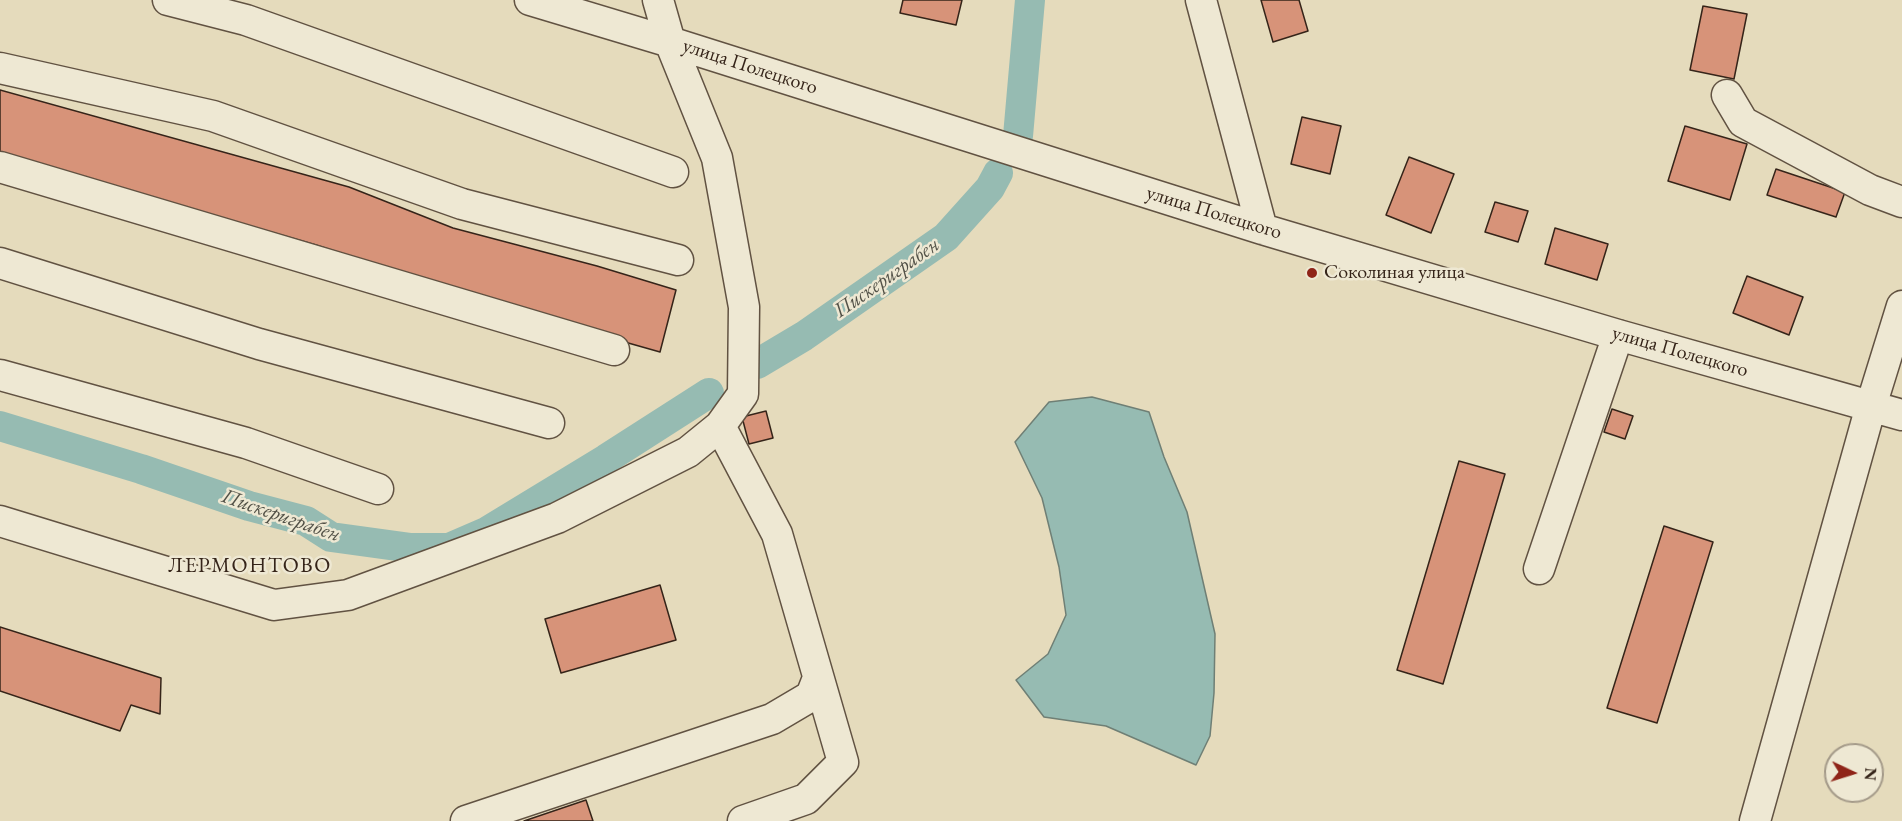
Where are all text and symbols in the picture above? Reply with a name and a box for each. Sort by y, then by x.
street label: улица Полецкого [680,34,820,100]
street label: улица Полецкого [1143,181,1285,245]
water label: Пискериграбен [829,232,945,324]
place label: Соколиная улица [1324,261,1465,285]
marker: Соколиная улица [1305,266,1319,280]
street label: улица Полецкого [1609,321,1751,383]
water label: Пискериграбен [219,484,343,548]
district label: ЛЕРМОНТОВО [168,553,332,579]
north arrow [1824,743,1884,803]
text: N [1860,767,1881,781]

